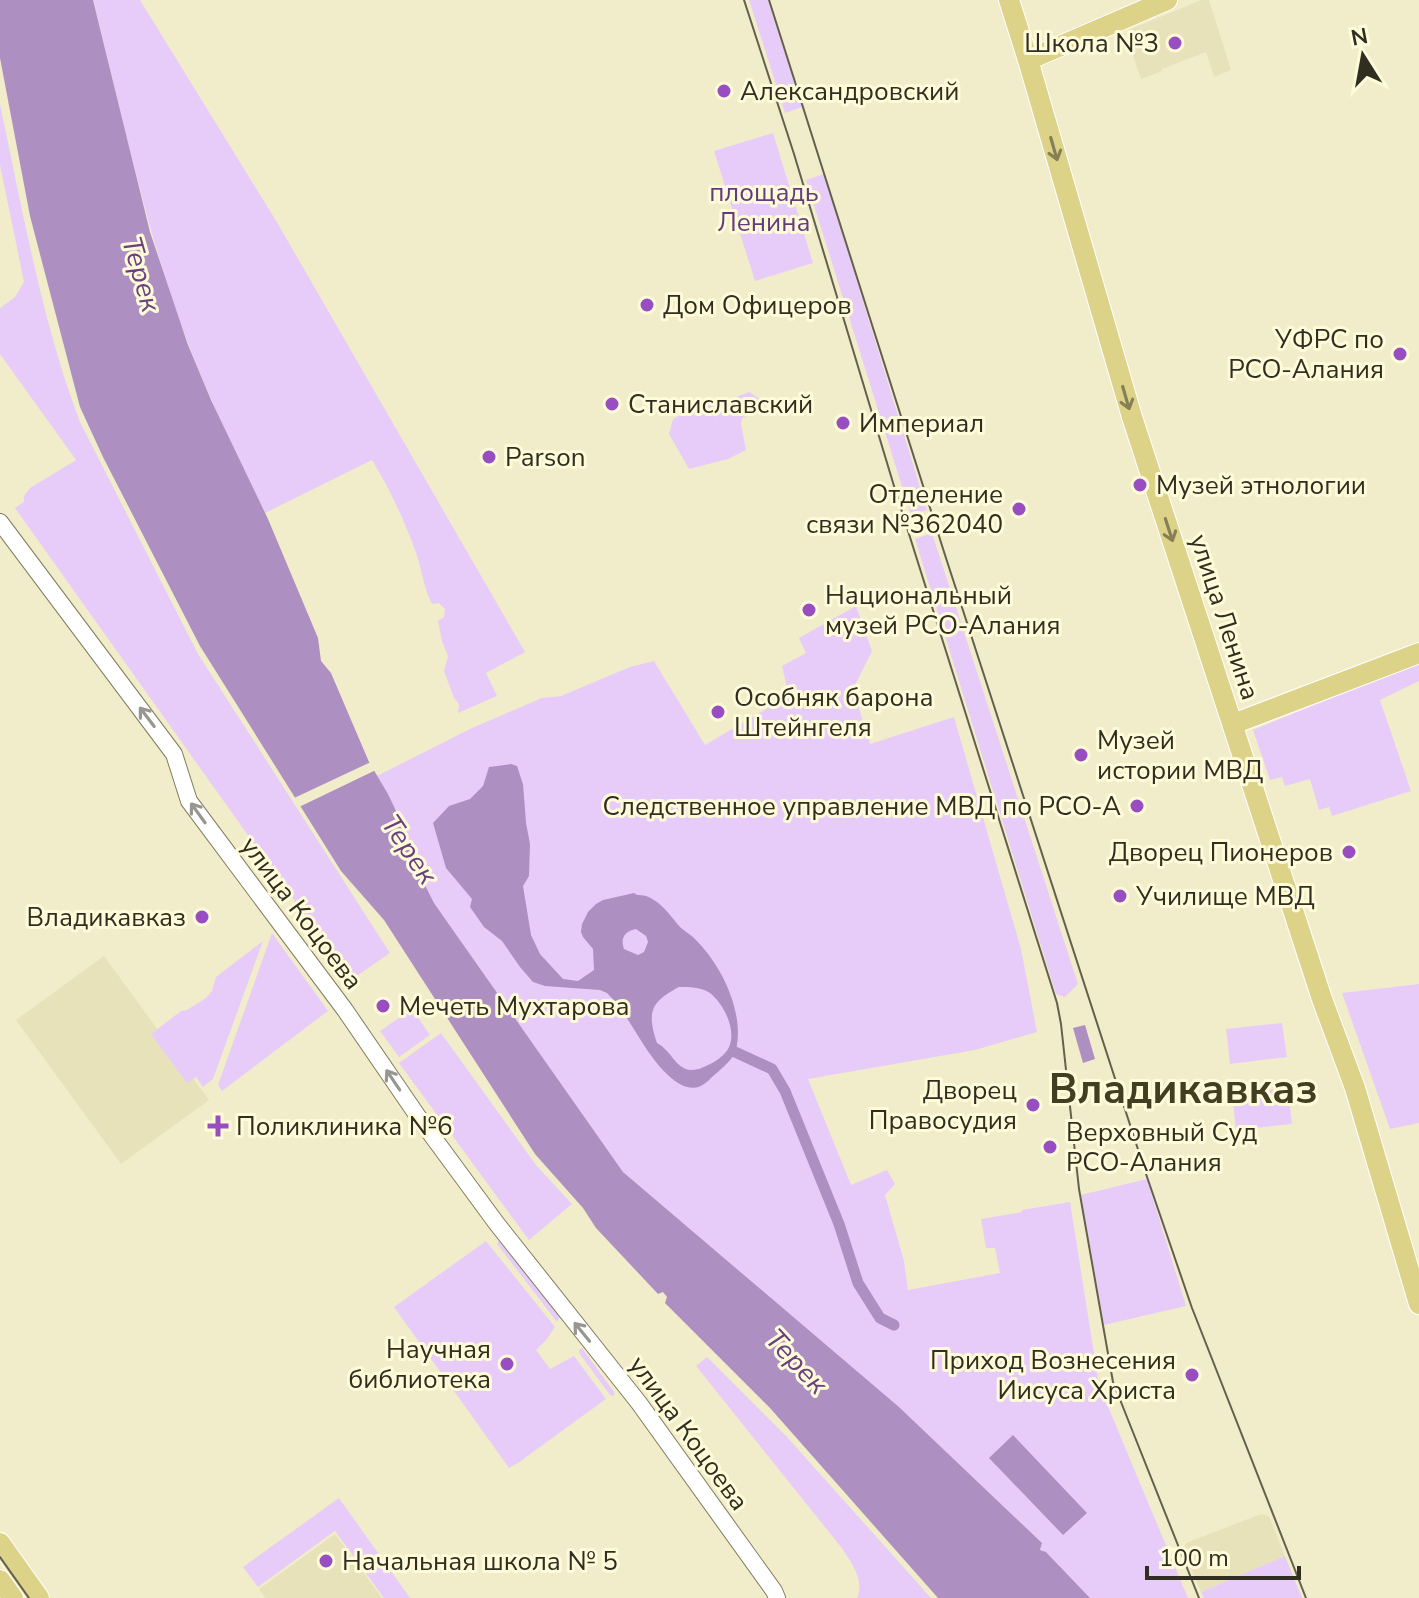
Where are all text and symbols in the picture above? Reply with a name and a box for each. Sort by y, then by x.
north arrow [1323,16,1403,96]
text: N [1348,21,1370,54]
place label: Школа №3 [1024,26,1159,61]
marker: Школа №3 [1166,34,1184,52]
place label: Александровский [740,74,959,109]
marker: Александровский [715,82,733,100]
one-way arrow [1047,135,1062,161]
park label: площадь Ленина [709,175,819,240]
water label: Терек [112,232,170,317]
place label: Дом Офицеров [663,288,852,323]
marker: Дом Офицеров [638,296,656,314]
place label: УФРС по РСО-Алания [1228,322,1384,387]
marker: УФРС по РСО-Алания [1391,345,1409,363]
one-way arrow [1119,385,1134,411]
place label: Станиславский [628,387,813,422]
marker: Станиславский [603,395,621,413]
place label: Империал [859,406,984,441]
marker: Империал [834,414,852,432]
place label: Parson [505,440,586,475]
marker: Parson [480,448,498,466]
place label: Музей этнологии [1156,468,1366,503]
marker: Музей этнологии [1131,476,1149,494]
place label: Отделение связи №362040 [806,477,1003,542]
marker: Отделение связи №362040 [1010,500,1028,518]
one-way arrow [1163,517,1178,542]
street label: улица Ленина [1181,530,1268,704]
place label: Национальный музей РСО-Алания [825,578,1060,643]
marker: Национальный музей РСО-Алания [800,601,818,619]
place label: Особняк барона Штейнгеля [734,680,933,745]
marker: Особняк барона Штейнгеля [709,703,727,721]
one-way arrow [138,707,155,729]
place label: Музей истории МВД [1097,723,1263,788]
marker: Музей истории МВД [1072,746,1090,764]
place label: Следственное управление МВД по РСО-А [602,789,1121,824]
marker: Следственное управление МВД по РСО-А [1128,797,1146,815]
one-way arrow [190,803,207,824]
water label: Терек [372,807,447,893]
street label: улица Коцоева [233,830,371,997]
place label: Дворец Пионеров [1109,835,1333,870]
marker: Дворец Пионеров [1340,843,1358,861]
place label: Училище МВД [1135,879,1315,914]
marker: Училище МВД [1111,887,1129,905]
place label: Владикавказ [26,900,186,935]
marker: Владикавказ [193,908,211,926]
place label: Мечеть Мухтарова [399,989,629,1024]
marker: Мечеть Мухтарова [374,997,392,1015]
district label: Владикавказ [1049,1061,1317,1118]
one-way arrow [384,1069,401,1091]
place label: Дворец Правосудия [869,1073,1017,1138]
marker: Дворец Правосудия [1024,1096,1042,1114]
place label: Поликлиника №6 [236,1109,452,1144]
marker: Поликлиника №6 [207,1115,229,1137]
place label: Верховный Суд РСО-Алания [1066,1115,1257,1180]
marker: Верховный Суд РСО-Алания [1041,1138,1059,1156]
water label: Терек [756,1321,837,1404]
one-way arrow [574,1322,591,1343]
place label: Научная библиотека [349,1332,491,1397]
place label: Приход Вознесения Иисуса Христа [930,1343,1176,1408]
street label: улица Коцоева [621,1349,757,1518]
marker: Научная библиотека [498,1355,516,1373]
marker: Приход Вознесения Иисуса Христа [1183,1366,1201,1384]
scale bar [1147,1530,1299,1580]
text: 100 m [1159,1542,1229,1574]
place label: Начальная школа № 5 [342,1544,618,1579]
marker: Начальная школа № 5 [317,1552,335,1570]

